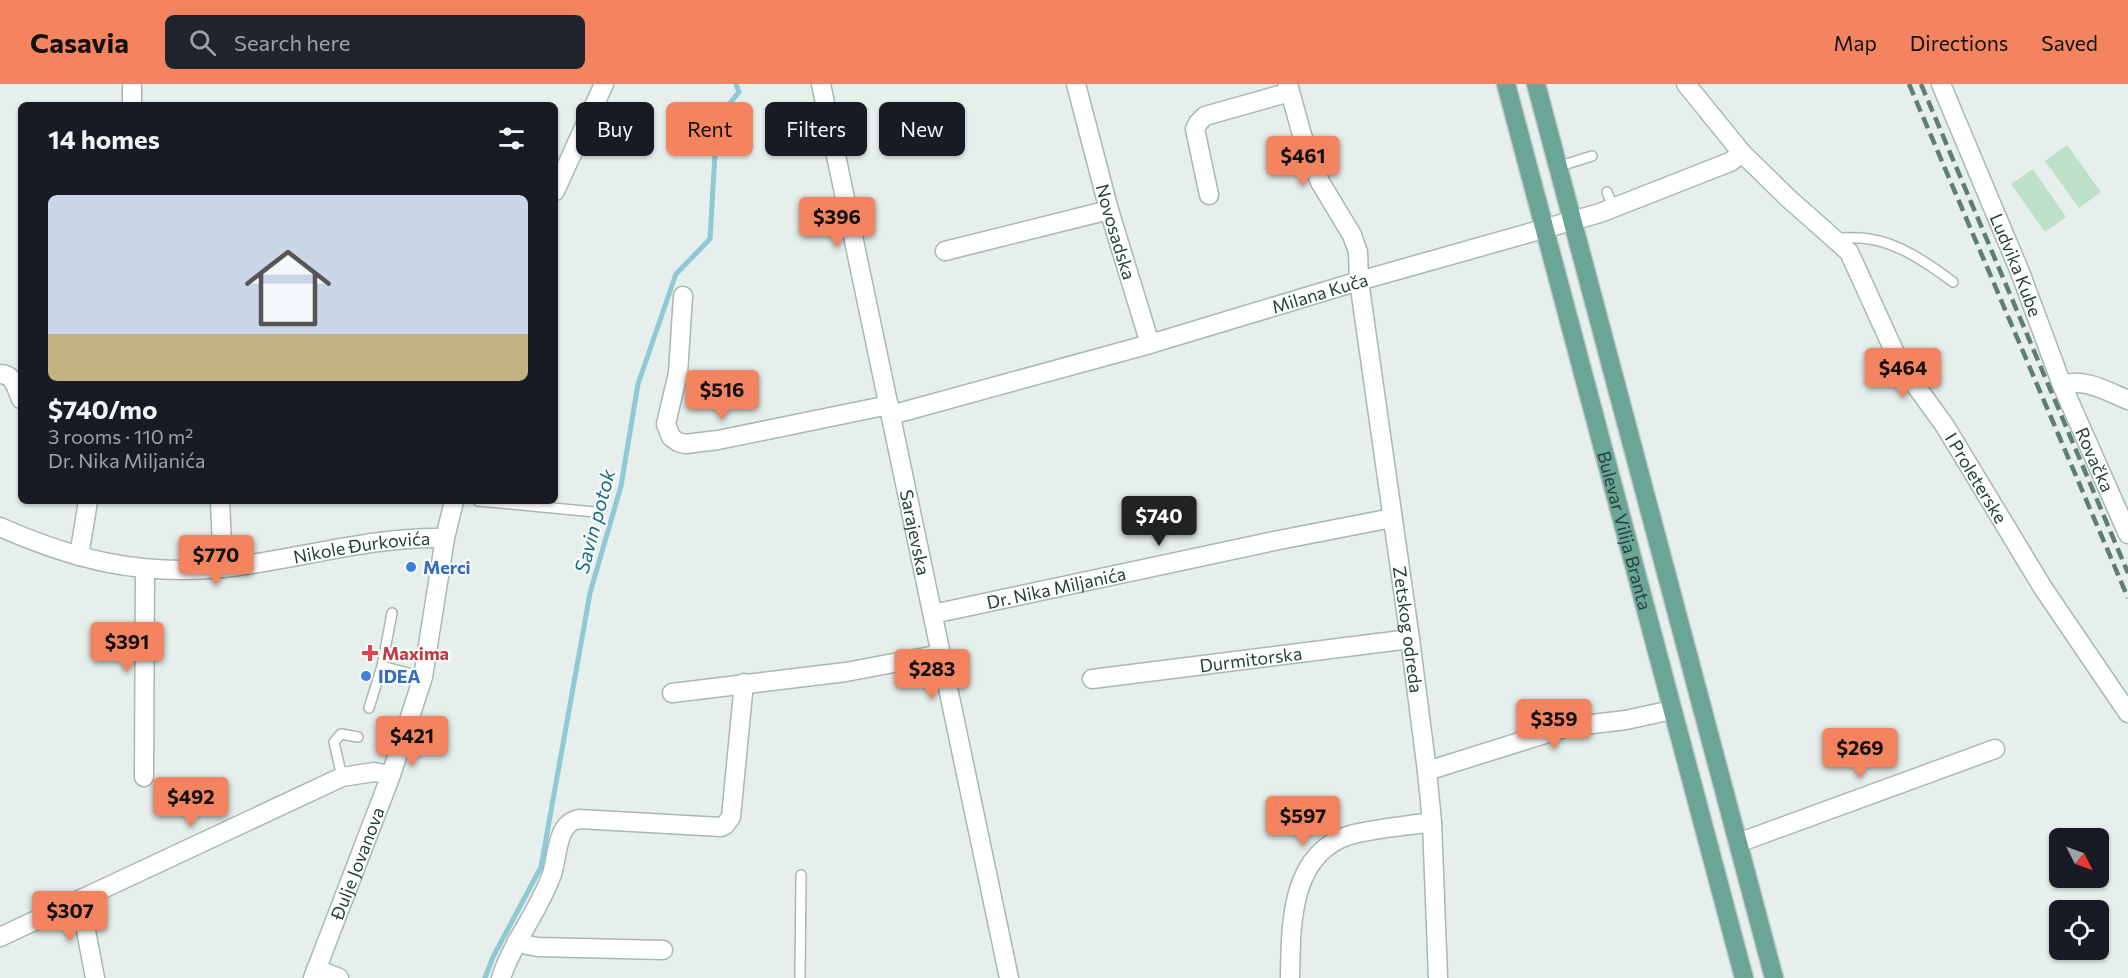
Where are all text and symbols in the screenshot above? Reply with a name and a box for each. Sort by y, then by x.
search box [165,15,585,69]
text: Casavia [30,25,129,59]
icon: search [186,26,219,59]
text: Search here [234,29,350,56]
text: Map [1834,30,1877,55]
text: Directions [1910,30,2008,55]
text: Saved [2041,30,2098,55]
chip: Buy [576,102,654,156]
chip: Rent [666,102,753,156]
chip: Filters [765,102,867,156]
chip: New [879,102,965,156]
icon: filters [495,122,528,155]
text: 14 homes [48,123,160,154]
pin: $461 [1267,136,1339,187]
text: $461 [1280,143,1326,167]
street label: Novosadska [1092,181,1141,282]
pin: $396 [801,197,873,248]
text: $396 [813,204,861,228]
street label: Ludvika Kube [1986,210,2047,320]
icon: home [234,234,342,342]
street label: Milana Kuča [1269,268,1370,318]
pin: $464 [1867,348,1939,399]
text: $464 [1879,355,1927,379]
pin: $516 [686,370,758,421]
text: $516 [700,377,744,401]
text: $740/mo [48,393,158,424]
text: 3 rooms · 110 m² [48,424,193,448]
street label: Rovačka [2071,424,2119,495]
street label: I Proleterske [1941,429,2012,527]
text: Dr. Nika Miljanića [48,448,206,472]
street label: Bulevar Vilija Branta [1593,449,1657,612]
water label: Savin potok [569,465,620,576]
street label: Sarajevska [896,487,935,577]
pin: $740 [1123,496,1195,547]
text: $740 [1136,503,1182,527]
street label: Nikole Đurkovića [291,527,431,568]
pin: $770 [180,535,252,586]
text: $770 [193,542,239,566]
place label: Merci [423,556,471,578]
marker: Merci [404,560,418,574]
street label: Dr. Nika Miljanića [985,562,1128,613]
street label: Zetskog odreda [1389,565,1428,694]
pin: $391 [91,622,163,673]
text: $391 [105,629,149,653]
place label: Maxima [382,642,449,664]
street label: Durmitorska [1198,642,1303,676]
marker: Maxima [363,646,377,660]
pin: $283 [896,649,968,700]
text: $283 [909,656,955,680]
place label: IDEA [378,665,421,687]
marker: IDEA [359,669,373,683]
pin: $359 [1518,699,1590,750]
text: $359 [1530,706,1578,730]
pin: $421 [376,716,448,767]
text: $421 [390,723,434,747]
pin: $269 [1824,728,1896,779]
text: $269 [1836,735,1884,759]
pin: $492 [155,777,227,828]
text: $492 [167,784,215,808]
pin: $597 [1267,796,1339,847]
text: $597 [1280,803,1326,827]
street label: Đulje Jovanova [325,804,389,924]
north arrow [2049,828,2109,888]
map controls [2049,828,2109,960]
pin: $307 [34,891,106,942]
text: $307 [46,898,94,922]
button: locate [2049,900,2109,960]

